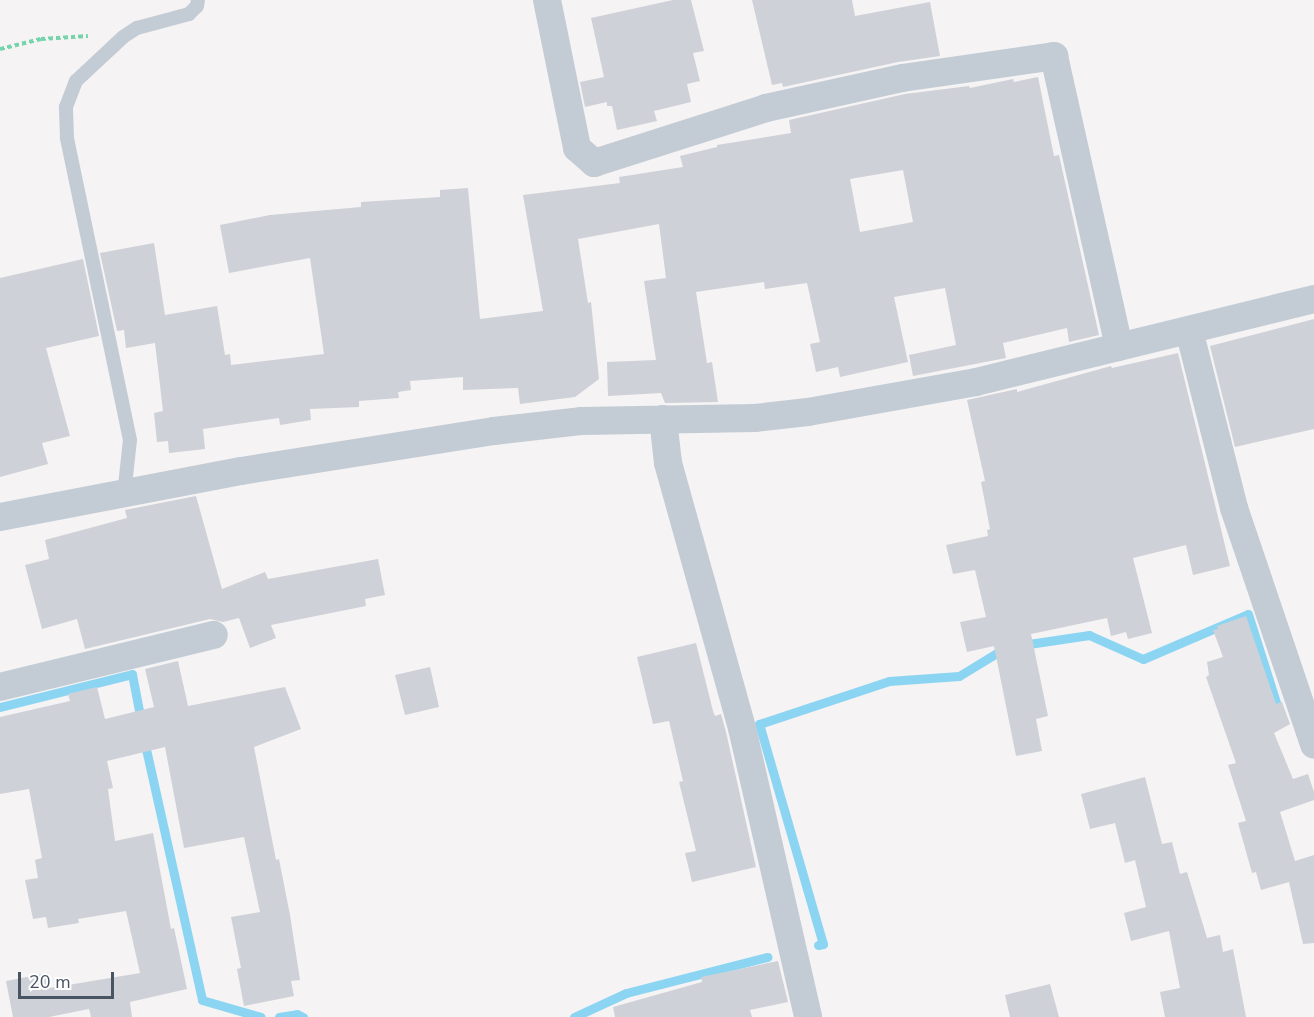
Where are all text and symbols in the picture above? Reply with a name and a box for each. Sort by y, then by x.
scale bar [21,960,117,998]
text: 20 m [29,970,71,994]

